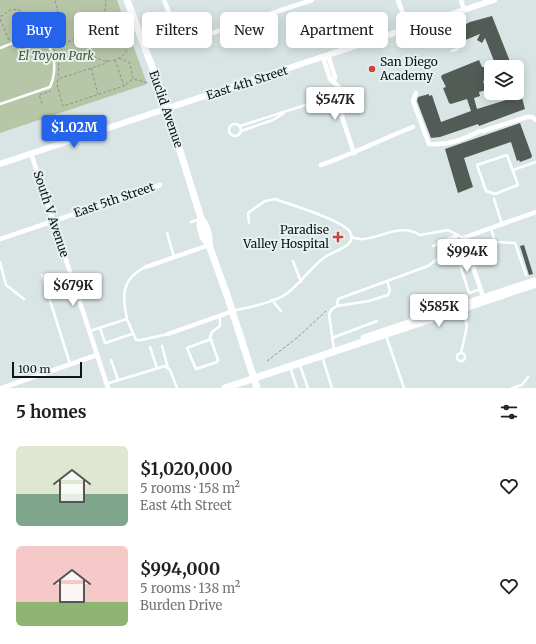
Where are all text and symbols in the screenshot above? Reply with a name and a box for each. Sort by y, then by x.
chip: Buy [12,12,66,48]
chip: Rent [74,12,134,48]
chip: Filters [142,12,212,48]
chip: New [220,12,278,48]
chip: Apartment [286,12,388,48]
chip: House [396,12,466,48]
park label: El Toyon Park [18,48,94,63]
place label: San Diego Academy [379,54,438,83]
map controls [484,60,524,100]
button: layers [484,60,524,100]
street label: East 4th Street [204,62,290,103]
marker: San Diego Academy [367,64,377,74]
street label: Euclid Avenue [146,68,187,149]
pin: $547K [307,87,363,121]
text: $547K [315,91,355,108]
pin: $1.02M [41,115,107,149]
text: $1.02M [51,119,97,136]
street label: South V Avenue [30,169,73,259]
street label: East 5th Street [72,179,156,220]
place label: Paradise Valley Hospital [242,222,329,251]
marker: Paradise Valley Hospital [332,231,344,243]
pin: $994K [439,239,495,273]
text: $994K [446,243,488,260]
pin: $679K [45,273,101,307]
text: $679K [53,277,93,294]
pin: $585K [411,294,467,328]
text: $585K [419,298,459,315]
scale bar [12,360,82,379]
text: 100 m [18,362,50,376]
text: 5 homes [16,401,87,423]
icon: filters [498,401,520,423]
text: $1,020,000 [140,458,233,480]
icon: home [48,462,96,510]
icon: heart [498,475,520,497]
text: 5 rooms · 158 m² [140,480,240,497]
text: East 4th Street [140,497,232,514]
text: $994,000 [140,558,220,580]
icon: home [48,562,96,610]
icon: heart [498,575,520,597]
text: 5 rooms · 138 m² [140,580,240,597]
text: Burden Drive [140,597,222,614]

